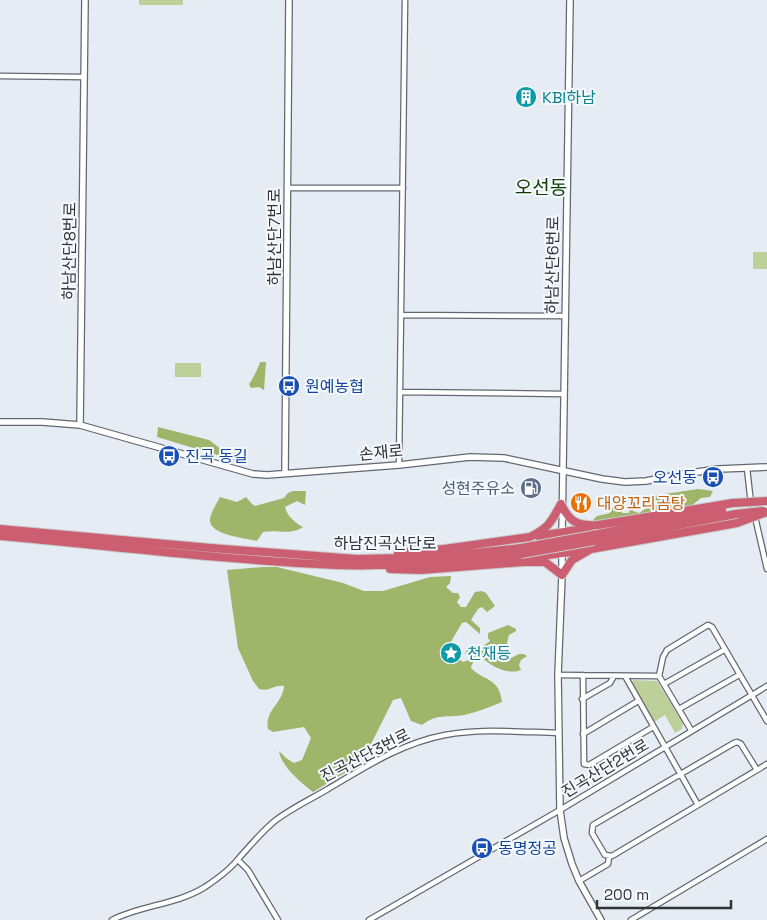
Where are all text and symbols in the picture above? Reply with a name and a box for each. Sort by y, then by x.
building icon: KBI하남 [514,85,538,109]
place label: KBI하남 [542,87,596,108]
district label: 오선동 [515,175,567,200]
street label: 하남산단7번로 [264,188,285,286]
street label: 하남산단8번로 [58,201,81,300]
street label: 하남산단6번로 [541,216,564,314]
bus stop icon: 원예농협 [277,374,301,398]
place label: 원예농협 [305,376,364,397]
street label: 손재로 [358,440,404,465]
bus stop icon: 진곡 동길 [157,444,181,468]
place label: 진곡 동길 [185,446,248,467]
bus stop icon: 오선동 [701,465,725,489]
place label: 오선동 [653,467,697,488]
fuel station icon: 성현주유소 [519,476,543,500]
place label: 성현주유소 [441,478,515,499]
restaurant icon: 대양꼬리곰탕 [569,491,593,515]
place label: 대양꼬리곰탕 [597,493,686,514]
street label: 하남진곡산단로 [333,533,437,554]
place icon: 천재등 [439,641,463,665]
place label: 천재등 [467,643,511,664]
street label: 진곡산단3번로 [317,724,414,787]
street label: 진곡산단2번로 [558,734,653,803]
bus stop icon: 동명정공 [470,836,494,860]
place label: 동명정공 [498,838,557,859]
scale bar [597,878,731,910]
text: 200 m [604,885,649,904]

